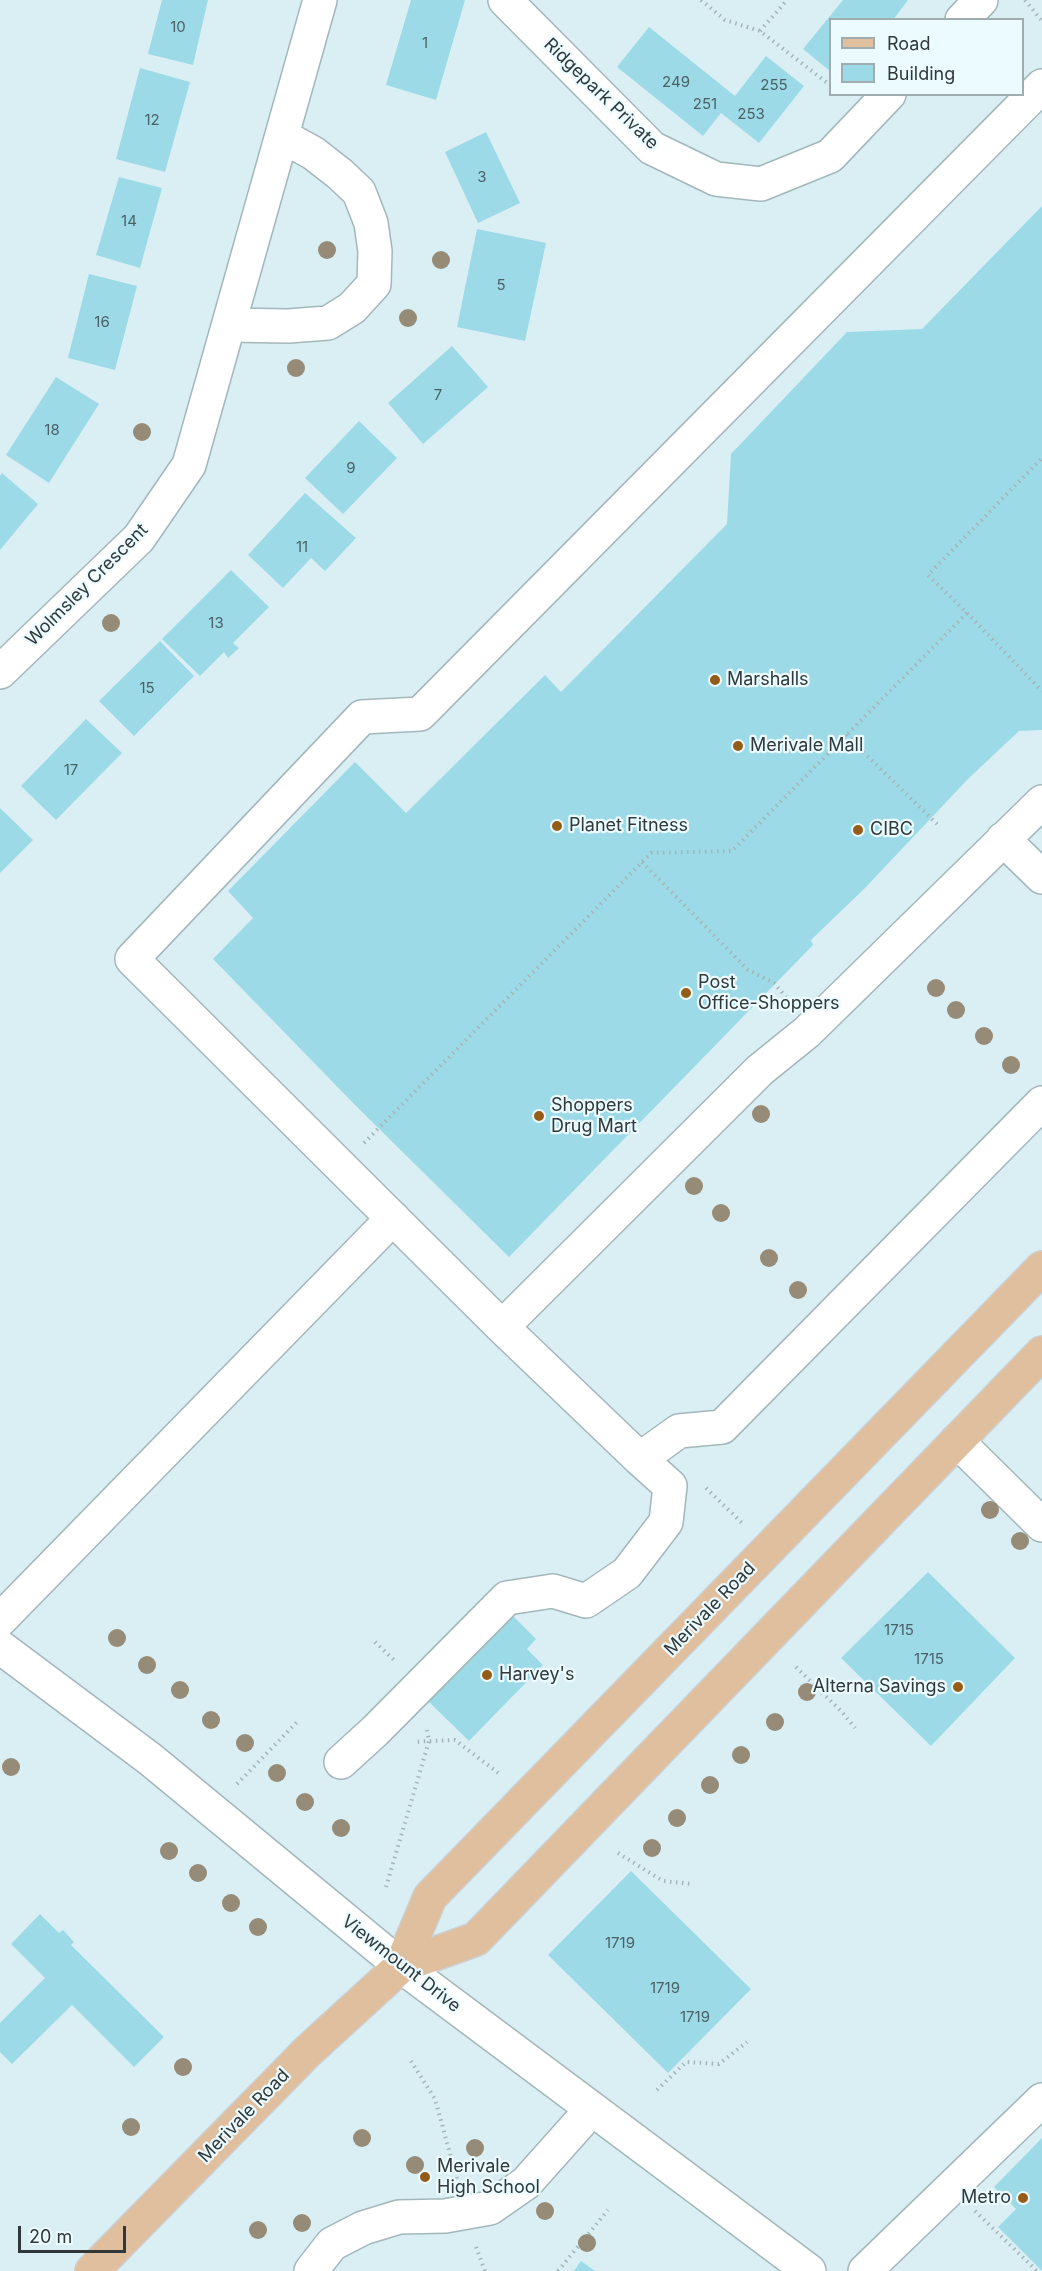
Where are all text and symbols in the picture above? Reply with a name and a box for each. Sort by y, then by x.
house number: 10 [170,18,186,36]
legend [829,18,1024,96]
text: Road [887,33,930,54]
house number: 1 [422,34,428,52]
street label: Ridgepark Private [539,34,663,154]
text: Building [887,63,955,84]
house number: 249 [662,73,690,91]
house number: 255 [760,76,788,94]
house number: 251 [693,95,717,113]
house number: 253 [737,105,765,123]
house number: 12 [144,111,160,129]
house number: 3 [477,168,487,186]
house number: 14 [121,212,137,230]
house number: 5 [496,276,506,294]
house number: 16 [94,313,110,331]
house number: 7 [434,386,442,404]
house number: 18 [44,421,60,439]
house number: 9 [346,459,356,477]
street label: Wolmsley Crescent [21,519,153,651]
house number: 11 [296,538,308,556]
house number: 13 [208,614,224,632]
place label: Marshalls [727,669,809,691]
marker: Marshalls [708,673,722,687]
house number: 15 [139,679,155,697]
place label: Merivale Mall [750,735,863,757]
marker: Merivale Mall [731,739,745,753]
house number: 17 [64,761,78,779]
place label: Planet Fitness [569,815,688,837]
marker: Planet Fitness [550,819,564,833]
place label: CIBC [870,819,913,841]
marker: CIBC [851,823,865,837]
place label: Post Office-Shoppers [698,972,840,1014]
marker: Post Office-Shoppers [679,986,693,1000]
place label: Shoppers Drug Mart [551,1095,637,1138]
marker: Shoppers Drug Mart [532,1109,546,1123]
street label: Merivale Road [660,1558,760,1660]
house number: 1715 [884,1621,914,1639]
house number: 1715 [914,1650,944,1668]
place label: Harvey's [499,1664,574,1686]
marker: Harvey's [480,1668,494,1682]
place label: Alterna Savings [813,1676,946,1698]
marker: Alterna Savings [951,1680,965,1694]
street label: Viewmount Drive [337,1911,465,2017]
house number: 1719 [605,1934,635,1952]
house number: 1719 [650,1979,680,1997]
house number: 1719 [680,2008,710,2026]
street label: Merivale Road [194,2065,294,2167]
place label: Merivale High School [437,2156,540,2198]
marker: Merivale High School [418,2170,432,2184]
place label: Metro [961,2187,1011,2209]
marker: Metro [1016,2191,1030,2205]
scale bar [21,2214,129,2252]
text: 20 m [29,2226,72,2247]

